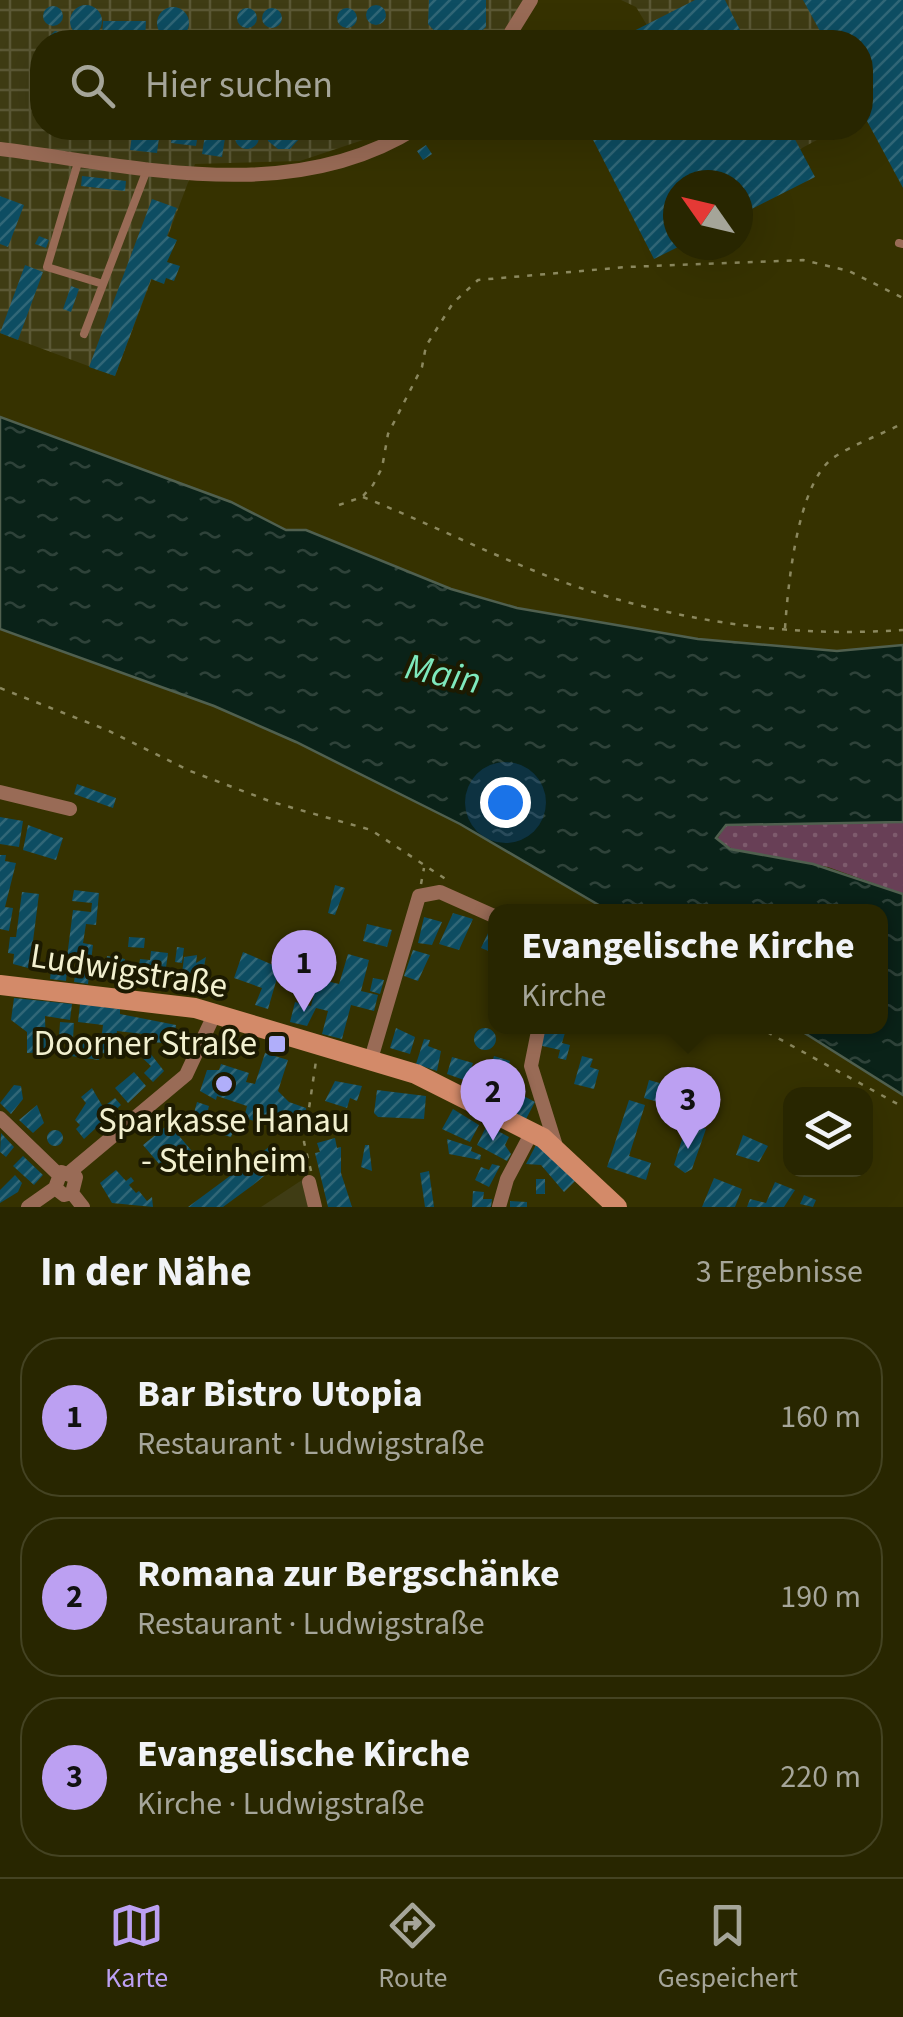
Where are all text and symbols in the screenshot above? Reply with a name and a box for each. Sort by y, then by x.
search box [30,30,873,140]
icon: search [65,58,120,113]
text: Hier suchen [145,58,333,112]
north arrow [663,170,753,260]
water label: Main [400,640,486,708]
your location [480,777,531,828]
popup [488,904,888,1034]
text: Evangelische Kirche [521,919,855,973]
pin: 1 [272,930,336,1012]
street label: Ludwigstraße [27,931,231,1011]
text: Kirche [521,973,606,1019]
place label: Doorner Straße [34,1019,257,1069]
marker: Doorner Straße [266,1033,288,1055]
pin: 2 [460,1058,526,1141]
pin: 3 [656,1066,720,1149]
marker: Sparkasse Hanau - Steinheim [213,1073,235,1095]
map controls [783,1087,873,1177]
button: layers [783,1087,873,1177]
place label: Sparkasse Hanau - Steinheim [98,1096,350,1186]
text: In der Nähe [40,1242,252,1302]
text: 3 Ergebnisse [696,1249,863,1295]
text: Bar Bistro Utopia [137,1367,423,1421]
text: 1 [66,1394,83,1440]
text: 160 m [780,1394,861,1440]
text: Restaurant · Ludwigstraße [137,1421,485,1467]
text: Romana zur Bergschänke [137,1547,560,1601]
text: 2 [66,1574,83,1620]
text: 190 m [780,1574,861,1620]
text: Restaurant · Ludwigstraße [137,1601,485,1647]
text: Evangelische Kirche [137,1727,470,1781]
text: 3 [66,1754,83,1800]
text: 220 m [780,1754,861,1800]
text: Kirche · Ludwigstraße [137,1781,425,1827]
tab: Karte [105,1898,168,1998]
tab: Route [378,1898,447,1998]
tab: Gespeichert [658,1898,798,1998]

